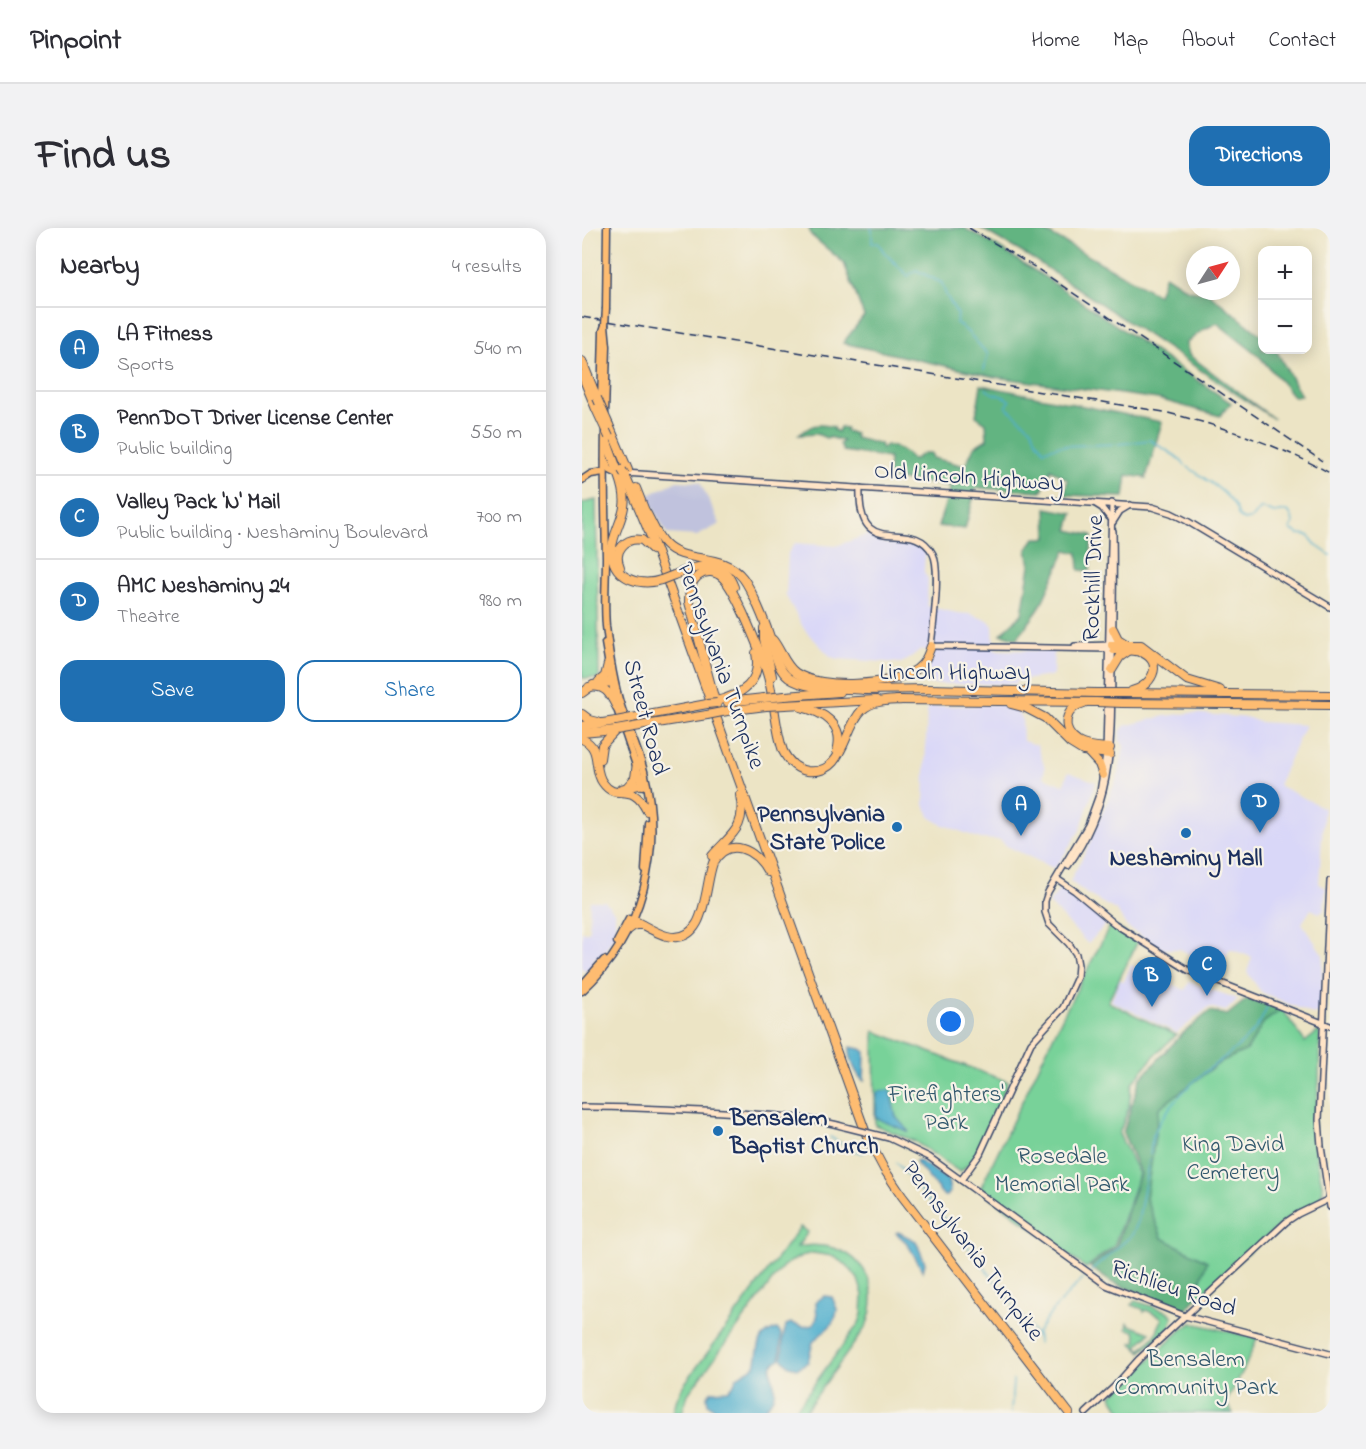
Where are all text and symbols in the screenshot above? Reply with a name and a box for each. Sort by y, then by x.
text: Pinpoint [30,21,121,62]
text: Home [1031,26,1080,56]
text: Map [1113,26,1148,56]
text: About [1181,26,1235,56]
text: Contact [1268,26,1336,56]
text: Find us [36,126,171,187]
button: Directions [1189,126,1330,186]
north arrow [1186,246,1240,300]
map controls [1258,246,1312,354]
button: + [1258,246,1312,300]
text: Nearby [60,248,139,286]
text: 4 results [452,253,522,282]
button: − [1258,300,1312,354]
text: LA Fitness [117,319,213,351]
text: A [73,335,86,364]
text: 540 m [473,335,522,364]
text: Sports [117,351,174,380]
text: PennDOT Driver License Center [117,403,393,435]
text: B [73,419,86,448]
text: 550 m [470,419,522,448]
text: Public building [117,435,232,464]
street label: Old Lincoln Highway [873,454,1065,504]
text: Valley Pack 'N' Mail [117,487,280,519]
text: C [74,503,85,532]
text: 700 m [476,503,522,532]
street label: Rockhill Drive [1075,514,1114,642]
text: Public building · Neshaminy Boulevard [117,519,428,548]
street label: Pennsylvania Turnpike [665,558,773,775]
text: AMC Neshaminy 24 [117,571,289,603]
text: D [72,587,87,616]
text: 980 m [479,587,522,616]
text: Theatre [117,603,180,632]
street label: Street Road [612,656,677,780]
street label: Lincoln Highway [880,656,1030,692]
button: Save [60,660,285,722]
button: Share [297,660,522,722]
pin: D [1240,784,1280,833]
pin: A [1002,786,1040,836]
place label: Pennsylvania State Police [757,798,886,861]
marker: Pennsylvania State Police [890,820,904,834]
marker: Neshaminy Mall [1179,826,1193,840]
place label: Neshaminy Mall [1109,842,1263,878]
pin: C [1188,946,1226,996]
pin: B [1132,958,1172,1007]
your location [936,1007,965,1036]
park label: Firefighters' Park [887,1078,1004,1141]
place label: Bensalem Baptist Church [729,1102,879,1165]
marker: Bensalem Baptist Church [711,1124,725,1138]
park label: King David Cemetery [1182,1128,1285,1192]
park label: Rosedale Memorial Park [995,1140,1130,1203]
street label: Pennsylvania Turnpike [892,1154,1052,1350]
street label: Richlieu Road [1106,1252,1241,1327]
park label: Bensalem Community Park [1114,1343,1278,1407]

